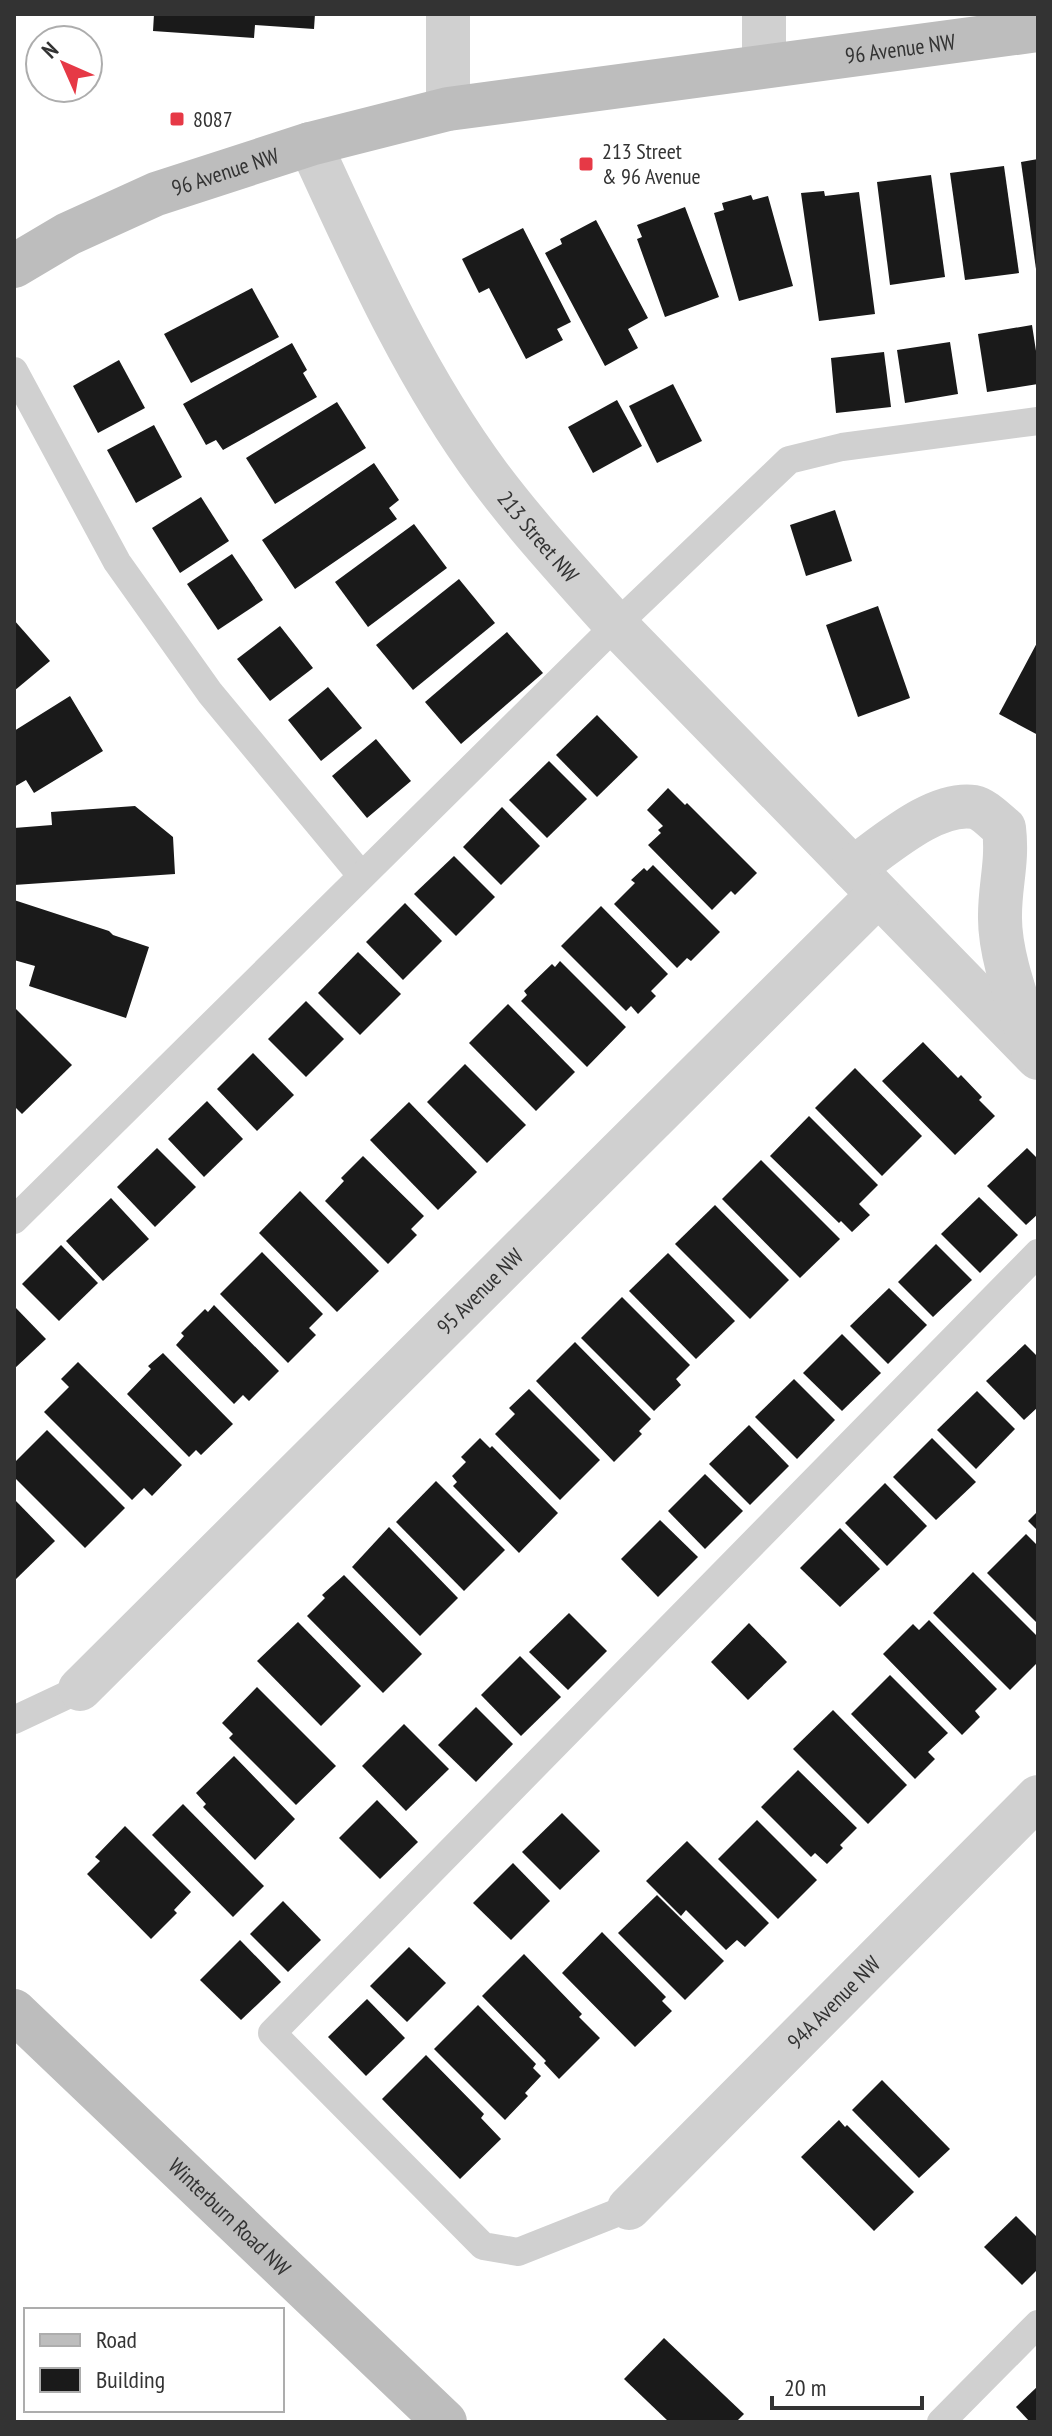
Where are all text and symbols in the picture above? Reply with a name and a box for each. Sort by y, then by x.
north arrow [24,24,104,104]
street label: 96 Avenue NW [843,27,957,70]
text: N [36,36,64,64]
place label: 8087 [193,105,233,133]
marker: 8087 [168,110,186,128]
place label: 213 Street & 96 Avenue [602,137,701,190]
street label: 96 Avenue NW [168,141,282,202]
marker: 213 Street & 96 Avenue [577,155,595,173]
street label: 213 Street NW [492,485,585,588]
street label: 95 Avenue NW [431,1242,529,1340]
street label: 94A Avenue NW [781,1950,886,2055]
street label: Winterburn Road NW [163,2152,297,2282]
legend [24,2308,284,2412]
text: Road [96,2324,137,2355]
scale bar [772,2360,922,2410]
text: Building [96,2364,165,2395]
text: 20 m [784,2372,826,2403]

